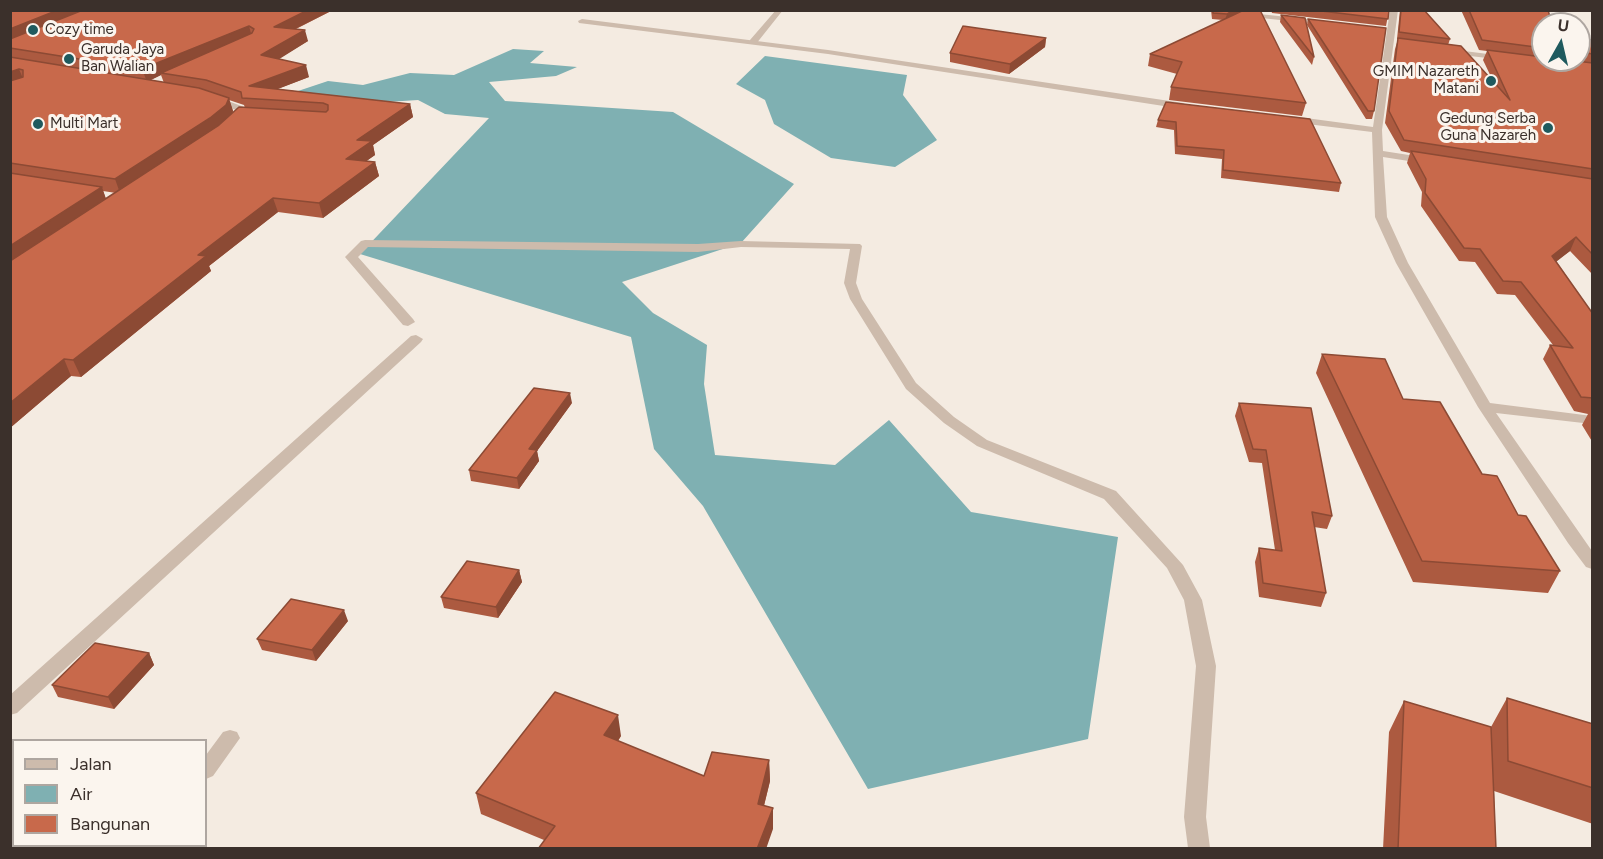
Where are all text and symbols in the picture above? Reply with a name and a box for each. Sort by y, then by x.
north arrow [1531,12,1591,72]
text: U [1556,15,1570,36]
place label: Cozy time [45,21,114,39]
marker: Cozy time [26,23,40,37]
place label: Garuda Jaya Ban Walian [81,41,164,76]
marker: Garuda Jaya Ban Walian [62,52,76,66]
place label: GMIM Nazareth Matani [1373,63,1479,98]
marker: GMIM Nazareth Matani [1484,74,1498,88]
place label: Gedung Serba Guna Nazareh [1439,110,1536,145]
place label: Multi Mart [50,115,118,133]
marker: Multi Mart [31,117,45,131]
marker: Gedung Serba Guna Nazareh [1541,121,1555,135]
legend [12,739,207,847]
text: Jalan [70,753,112,775]
text: Air [70,783,92,805]
text: Bangunan [70,813,150,835]

